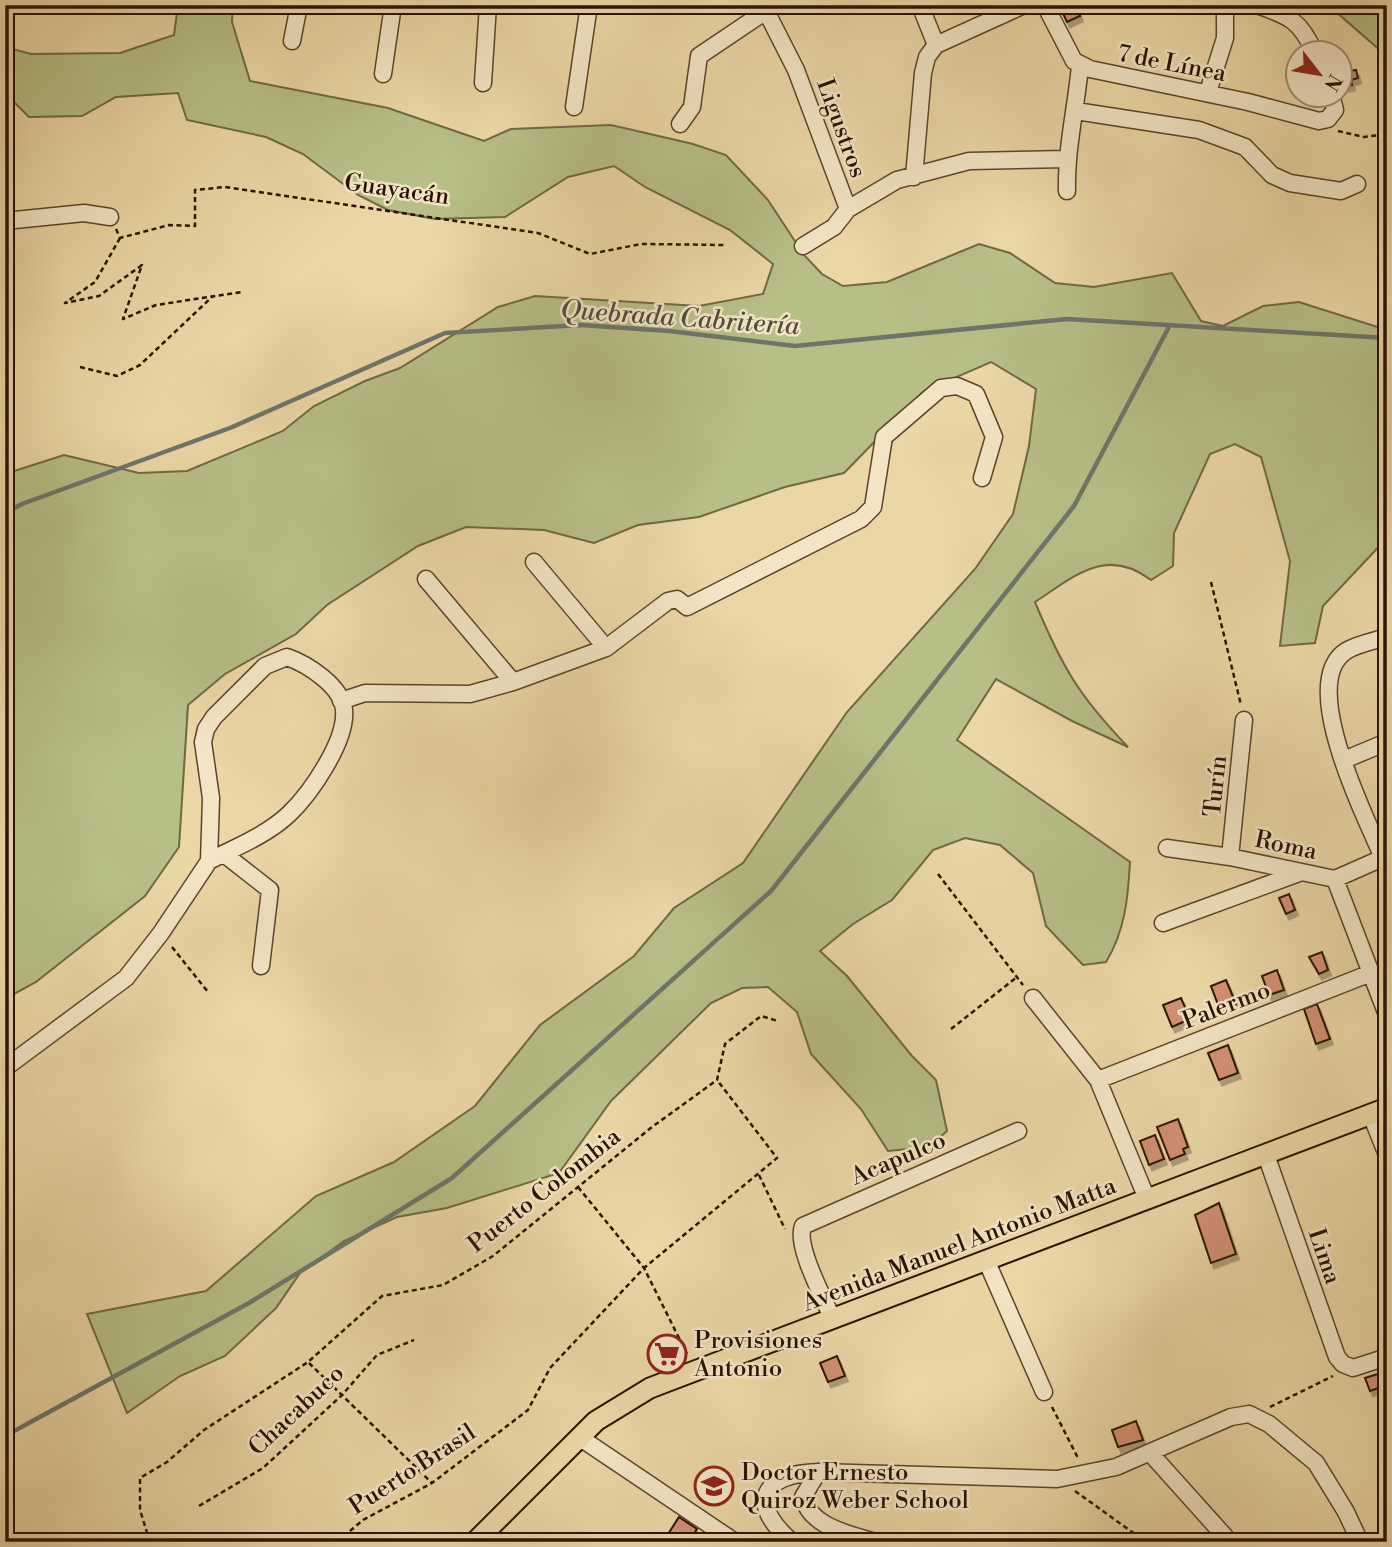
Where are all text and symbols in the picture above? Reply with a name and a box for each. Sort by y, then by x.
north arrow [1284,38,1354,108]
street label: 7 de Línea [1115,39,1230,89]
text: N [1319,70,1347,95]
street label: Ligustros [809,75,873,182]
street label: Guayacán [342,168,451,212]
water label: Quebrada Cabritería [559,294,801,342]
street label: Turín [1198,754,1234,818]
street label: Roma [1252,825,1321,867]
street label: Palermo [1178,975,1275,1036]
street label: Puerto Colombia [462,1121,628,1260]
street label: Acapulco [845,1126,950,1193]
street label: Avenida Manuel Antonio Matta [797,1171,1121,1319]
street label: Lima [1301,1225,1348,1289]
place label: Provisiones Antonio [693,1326,822,1384]
supermarket icon: Provisiones Antonio [646,1333,688,1375]
street label: Chacabuco [243,1359,351,1463]
street label: Puerto Brasil [344,1418,481,1522]
place label: Doctor Ernesto Quiroz Weber School [741,1458,969,1516]
school or university icon: Doctor Ernesto Quiroz Weber School [693,1465,735,1507]

